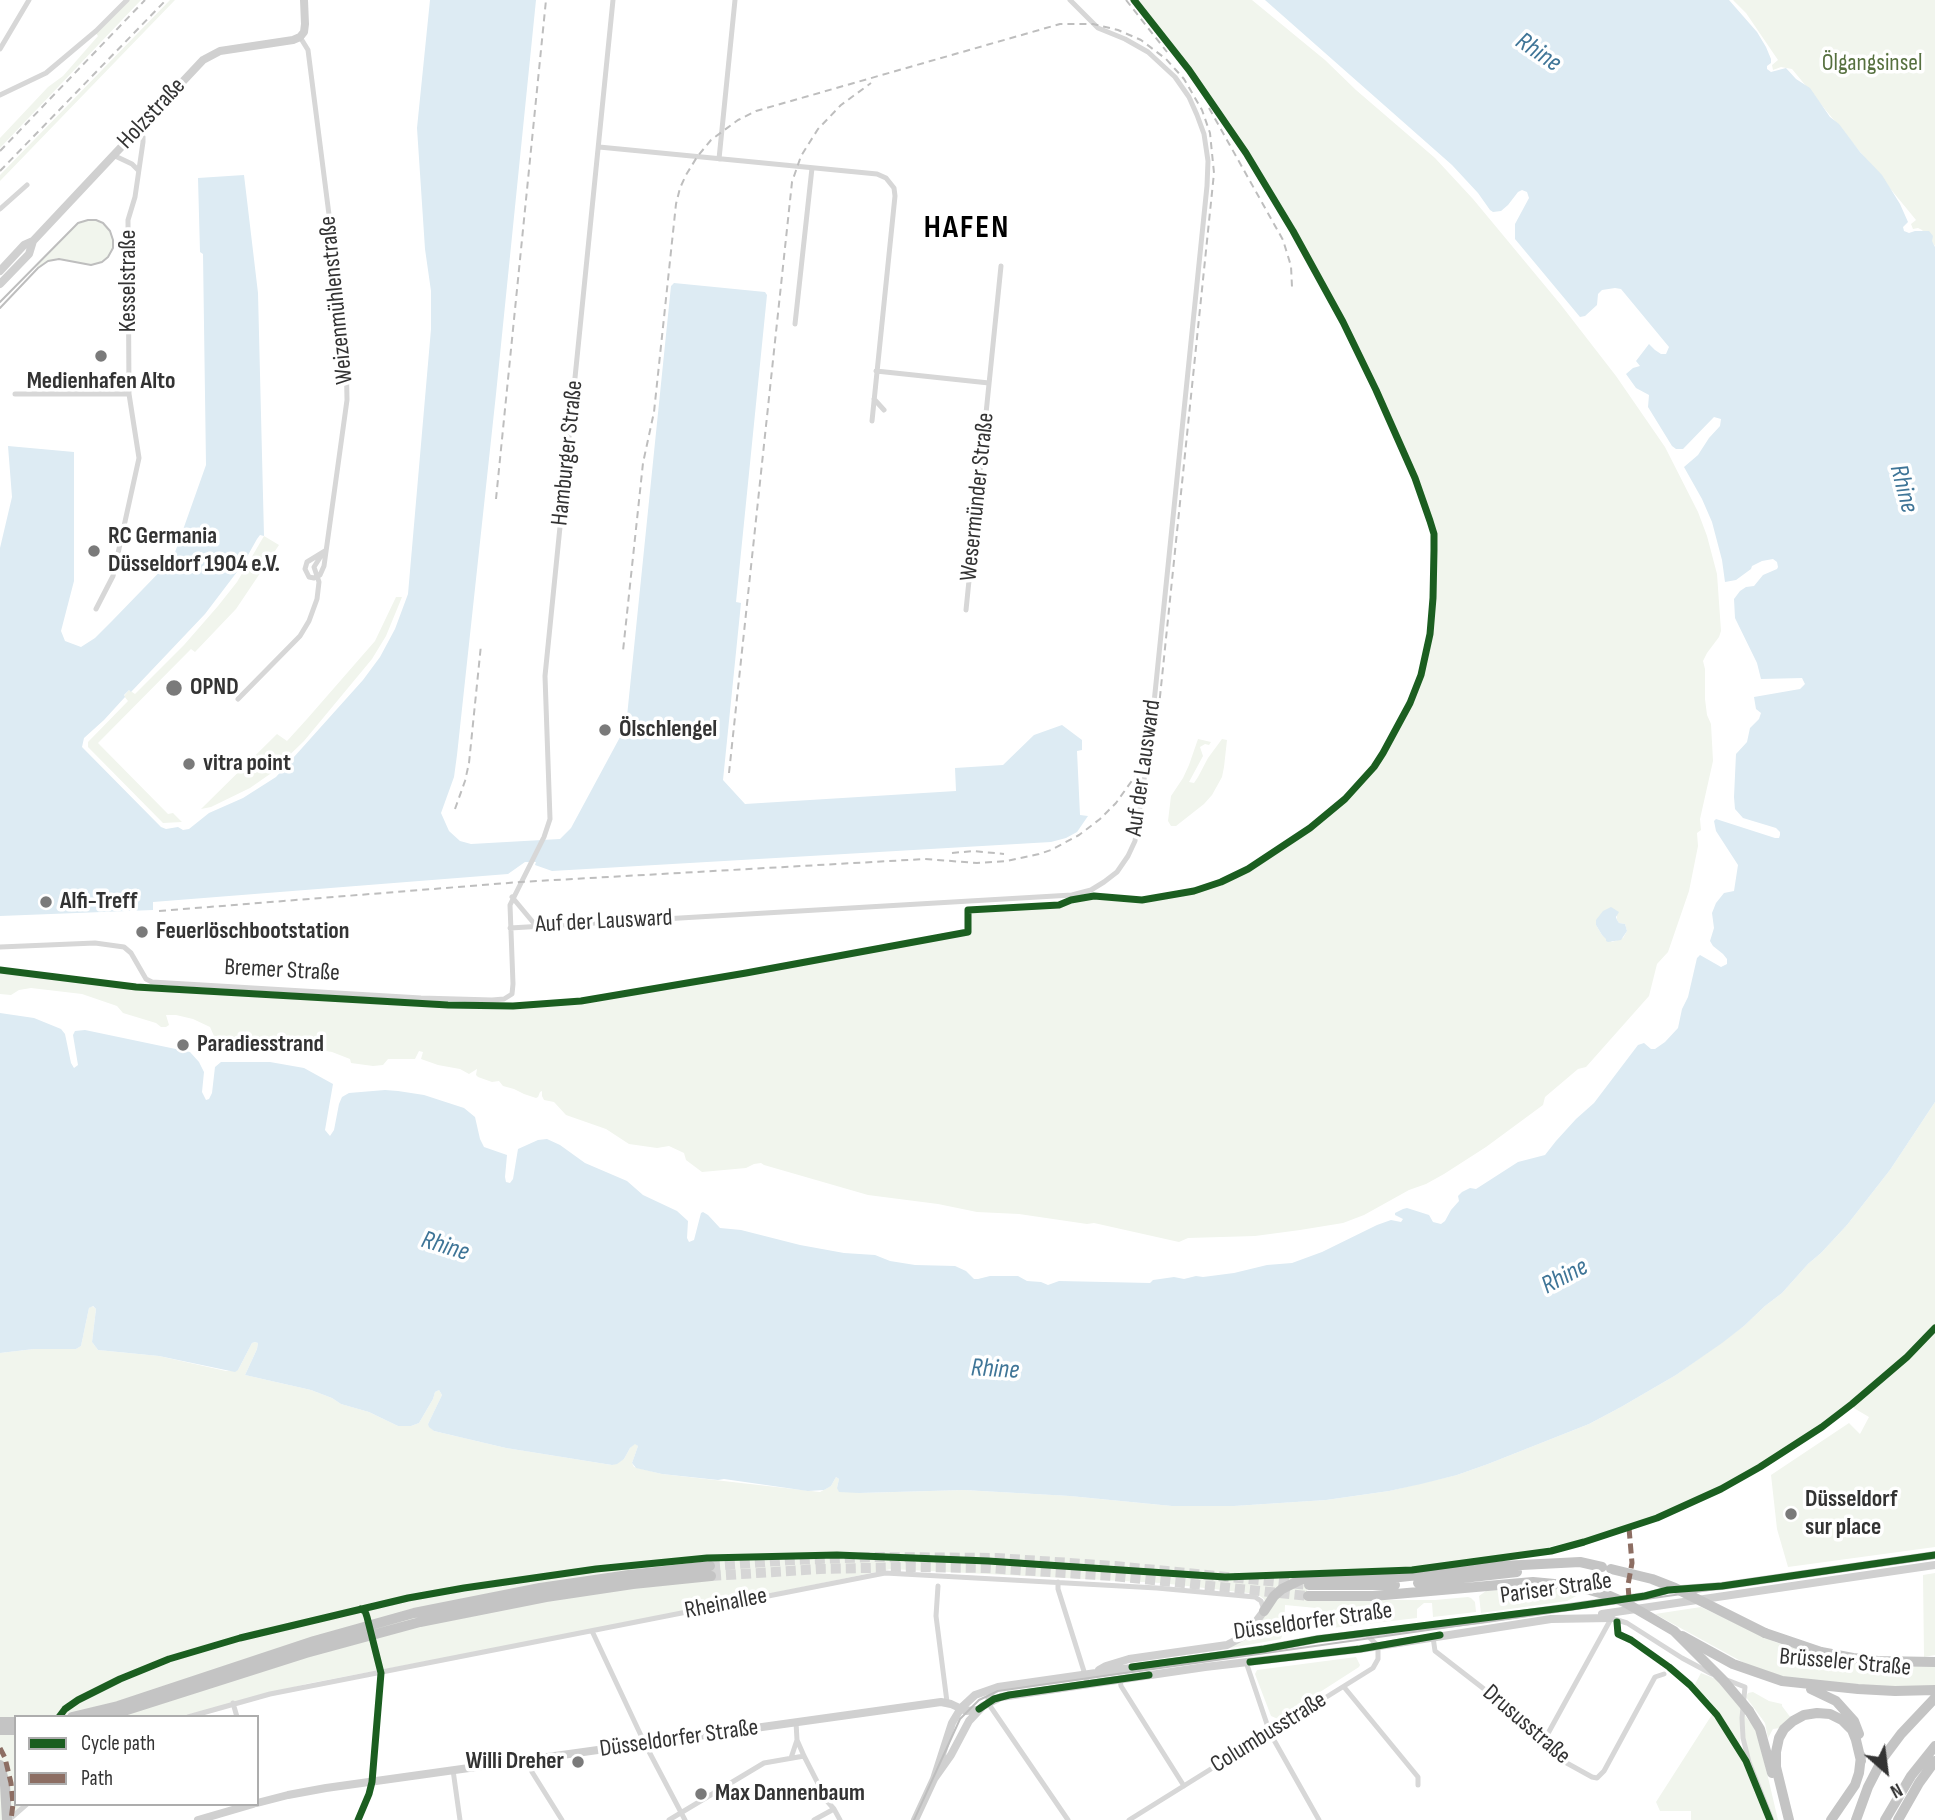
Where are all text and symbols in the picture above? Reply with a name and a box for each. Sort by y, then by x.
water label: Rhine [1509,27,1567,79]
park label: Ölgangsinsel [1822,50,1922,78]
street label: Holzstraße [112,72,192,156]
district label: HAFEN [924,210,1010,248]
street label: Weizenmühlenstraße [314,214,360,386]
street label: Kesselstraße [115,230,143,332]
marker: Medienhafen Alto [93,348,109,364]
place label: Medienhafen Alto [27,368,175,396]
street label: Hamburger Straße [546,379,590,527]
street label: Wesermünder Straße [955,411,1001,583]
water label: Rhine [1882,462,1924,516]
place label: RC Germania Düsseldorf 1904 e.V. [108,523,280,579]
marker: RC Germania Düsseldorf 1904 e.V. [86,543,102,559]
place label: OPND [190,674,239,702]
marker: OPND [164,678,184,698]
street label: Auf der Lausward [1120,698,1168,838]
place label: Ölschlengel [619,716,717,744]
marker: Ölschlengel [597,722,613,738]
place label: vitra point [203,750,291,778]
marker: vitra point [181,756,197,772]
place label: Alfi-Treff [60,888,137,916]
marker: Alfi-Treff [38,894,54,910]
street label: Auf der Lausward [535,904,673,940]
place label: Feuerlöschbootstation [156,918,349,946]
marker: Feuerlöschbootstation [134,924,150,940]
street label: Bremer Straße [223,954,341,988]
place label: Paradiesstrand [197,1031,324,1059]
marker: Paradiesstrand [175,1037,191,1053]
water label: Rhine [417,1225,473,1269]
water label: Rhine [1536,1252,1594,1302]
water label: Rhine [970,1353,1020,1387]
place label: Düsseldorf sur place [1805,1486,1897,1542]
marker: Düsseldorf sur place [1783,1506,1799,1522]
street label: Pariser Straße [1498,1567,1614,1611]
street label: Rheinallee [682,1582,770,1626]
street label: Düsseldorfer Straße [1232,1597,1394,1647]
street label: Brüsseler Straße [1778,1643,1912,1683]
street label: Drususstraße [1476,1679,1576,1771]
street label: Columbusstraße [1206,1686,1332,1780]
street label: Düsseldorfer Straße [598,1714,760,1764]
legend [14,1715,259,1806]
text: Cycle path [81,1731,155,1756]
north arrow [1851,1736,1921,1806]
place label: Willi Dreher [465,1748,564,1776]
marker: Willi Dreher [570,1754,586,1770]
text: Path [81,1766,113,1791]
text: N [1886,1777,1906,1803]
place label: Max Dannenbaum [715,1780,865,1808]
marker: Max Dannenbaum [693,1786,709,1802]

